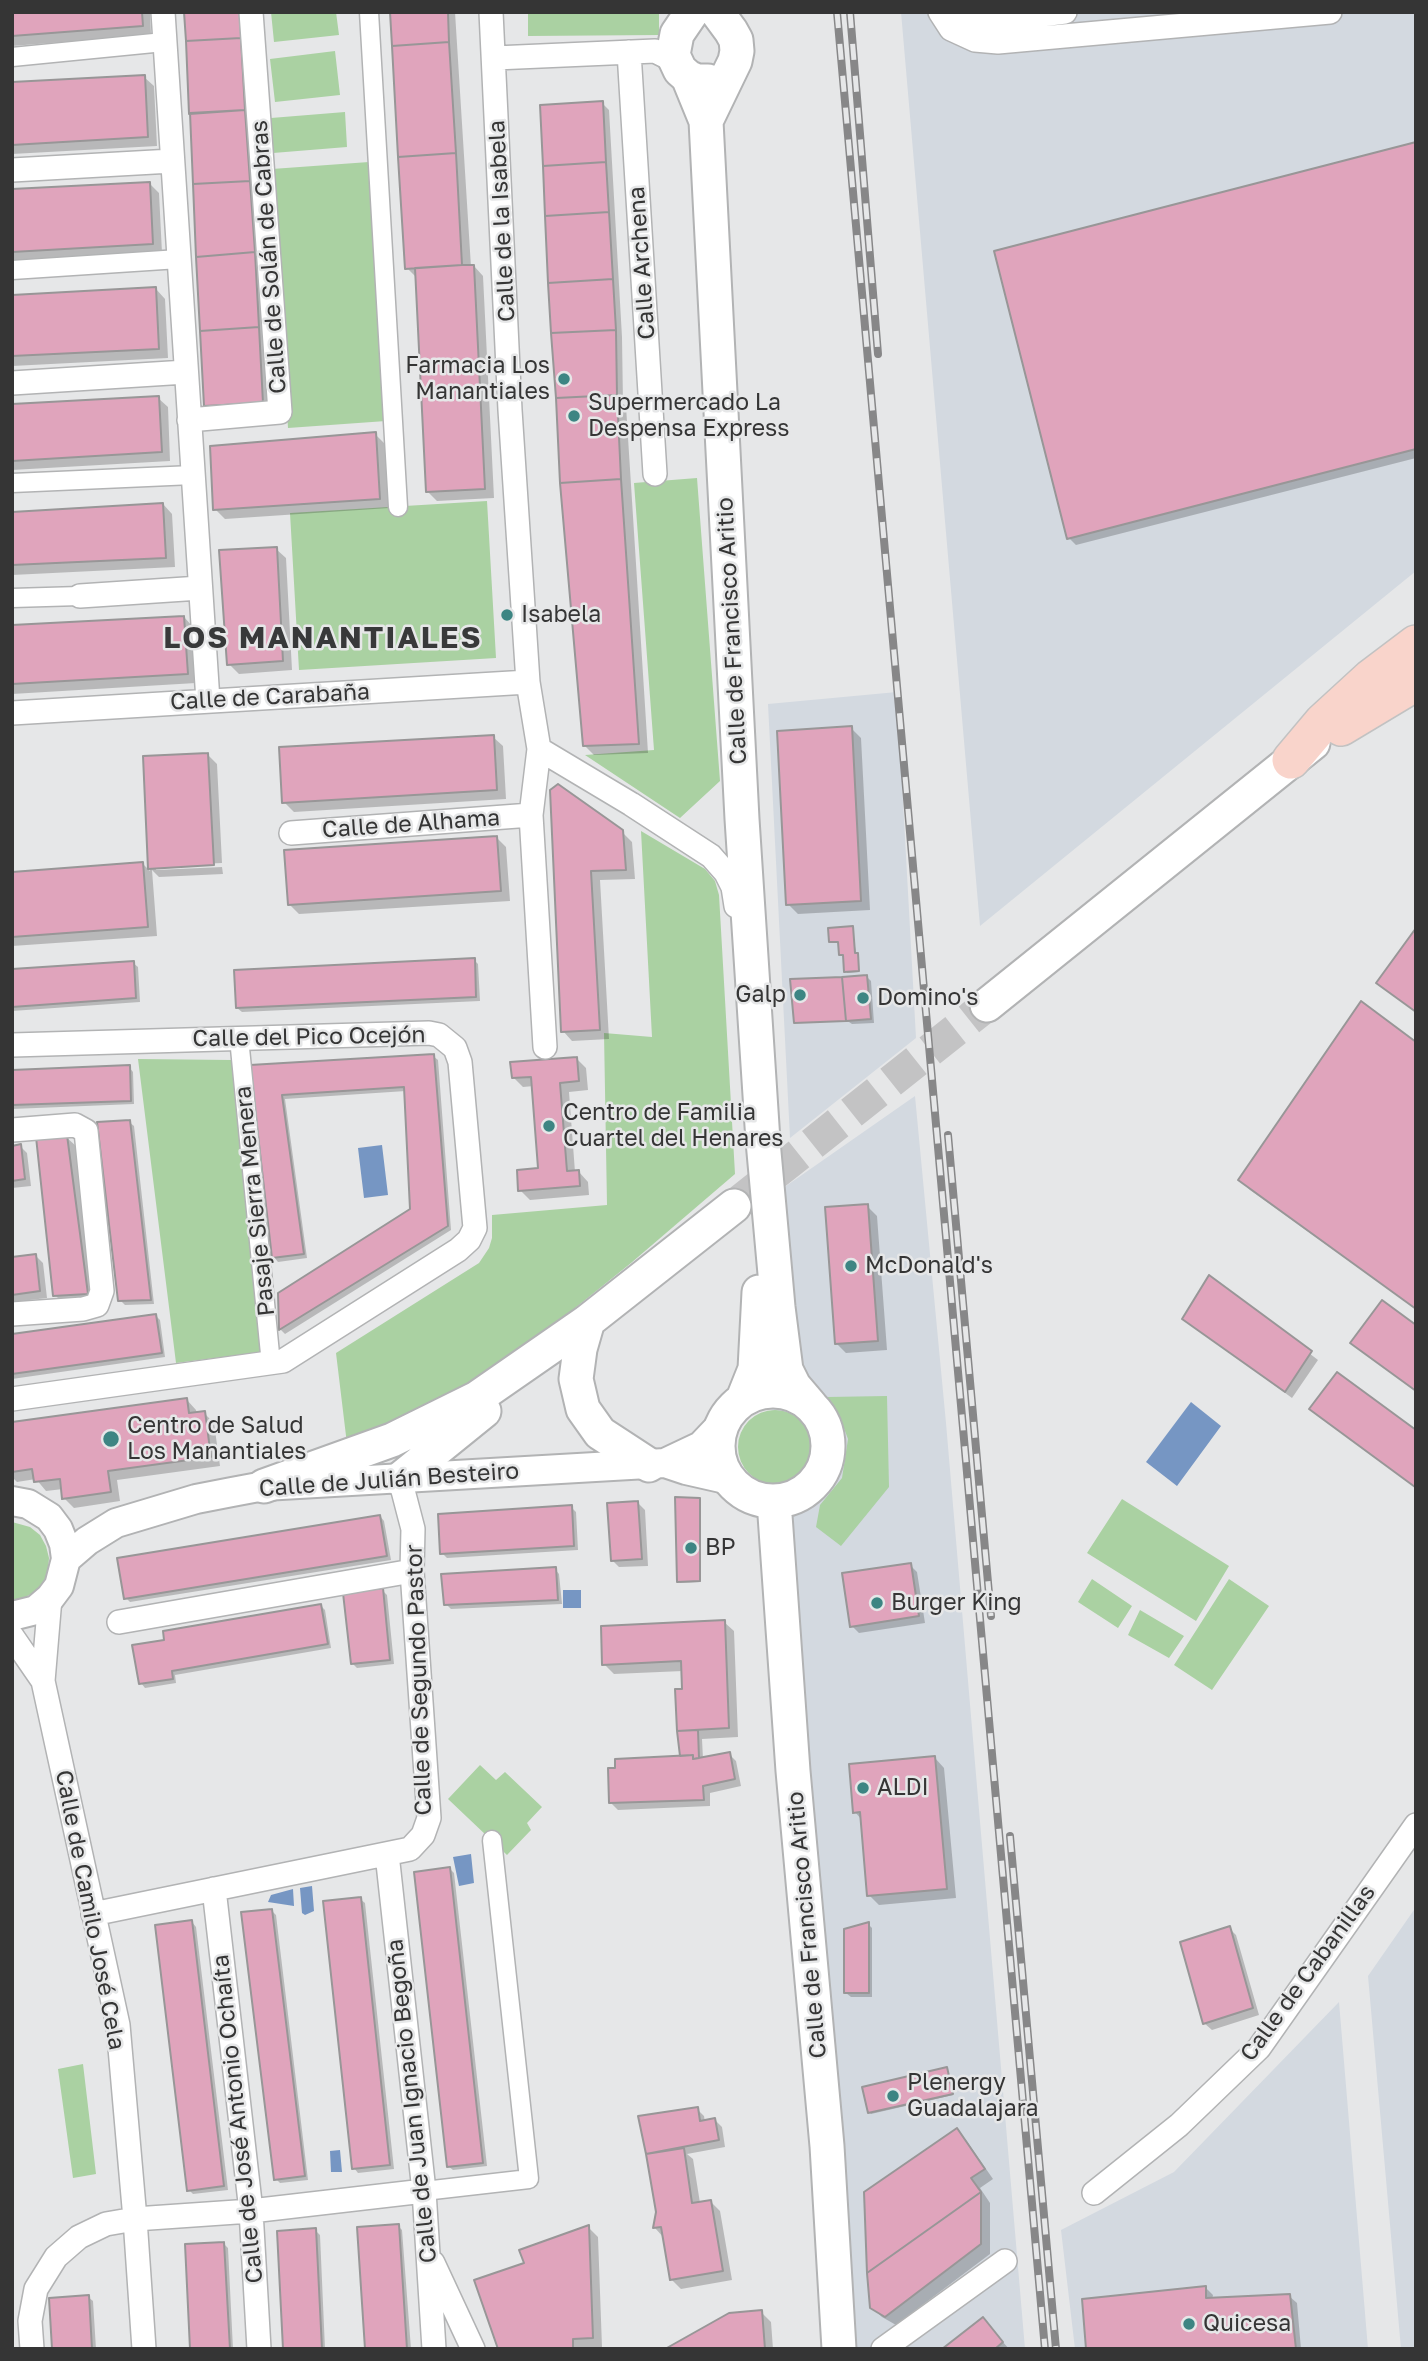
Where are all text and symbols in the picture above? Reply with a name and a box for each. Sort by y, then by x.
street label: Calle de Solán de Cabras [246,119,292,395]
street label: Calle de la Isabela [483,120,521,322]
street label: Calle Archena [623,185,661,341]
place label: Farmacia Los Manantiales [405,352,550,406]
marker: Farmacia Los Manantiales [556,371,572,387]
place label: Supermercado La Despensa Express [588,389,789,443]
marker: Supermercado La Despensa Express [566,408,582,424]
street label: Calle de Francisco Aritio [711,497,753,765]
place label: Isabela [521,601,601,629]
marker: Isabela [499,607,515,623]
district label: LOS MANANTIALES [165,620,481,656]
street label: Calle de Carabaña [169,678,371,716]
street label: Calle de Alhama [321,804,501,844]
place label: Galp [735,981,786,1009]
place label: Domino's [877,984,978,1012]
marker: Galp [792,987,808,1003]
marker: Domino's [855,990,871,1006]
street label: Calle del Pico Ocejón [192,1021,426,1053]
street label: Pasaje Sierra Menera [229,1085,281,1317]
place label: Centro de Familia Cuartel del Henares [563,1099,783,1153]
marker: Centro de Familia Cuartel del Henares [541,1118,557,1134]
place label: McDonald's [865,1252,993,1280]
marker: McDonald's [843,1258,859,1274]
place label: Centro de Salud Los Manantiales [127,1412,306,1466]
marker: Centro de Salud Los Manantiales [101,1429,121,1449]
street label: Calle de Julián Besteiro [258,1457,520,1503]
place label: BP [705,1534,735,1562]
marker: BP [683,1540,699,1556]
street label: Calle de Segundo Pastor [400,1544,438,1816]
place label: Burger King [891,1589,1022,1617]
marker: Burger King [869,1595,885,1611]
street label: Calle de Camilo José Cela [49,1768,131,2052]
place label: ALDI [877,1774,929,1802]
marker: ALDI [855,1780,871,1796]
street label: Calle de Francisco Aritio [782,1790,832,2060]
street label: Calle de Cabanillas [1235,1879,1381,2067]
street label: Calle de Juan Ignacio Begoña [381,1938,443,2264]
street label: Calle de José Antonio Ochaíta [207,1953,269,2285]
place label: Plenergy Guadalajara [907,2069,1039,2123]
marker: Plenergy Guadalajara [885,2088,901,2104]
place label: Quicesa [1203,2310,1291,2338]
marker: Quicesa [1181,2316,1197,2332]

